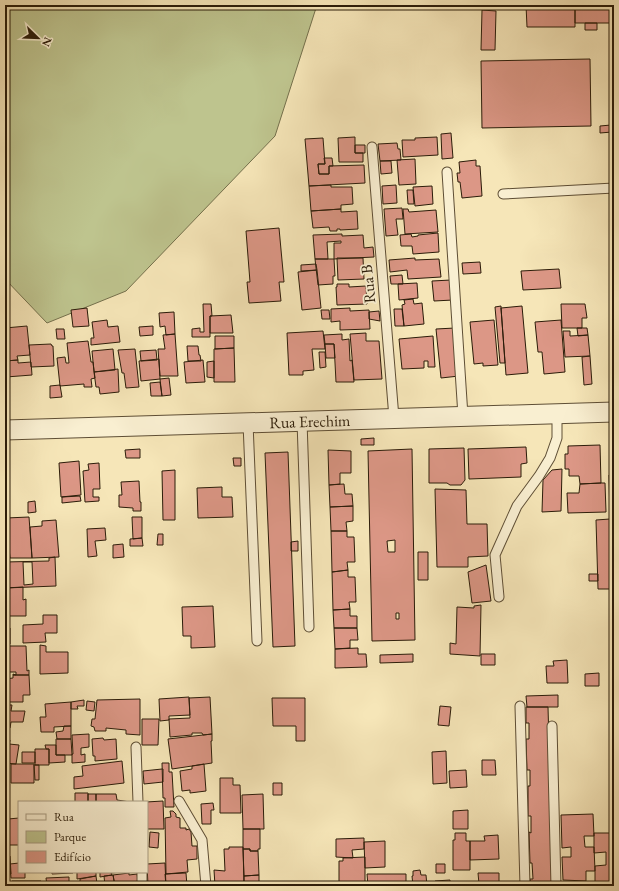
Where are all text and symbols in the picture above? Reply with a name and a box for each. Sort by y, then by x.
north arrow [18,18,58,58]
text: N [39,35,55,49]
street label: Rua B [356,264,380,304]
street label: Rua Erechim [269,409,351,433]
legend [18,801,148,873]
text: Rua [54,809,74,825]
text: Parque [54,829,86,845]
text: Edifício [54,849,91,865]

